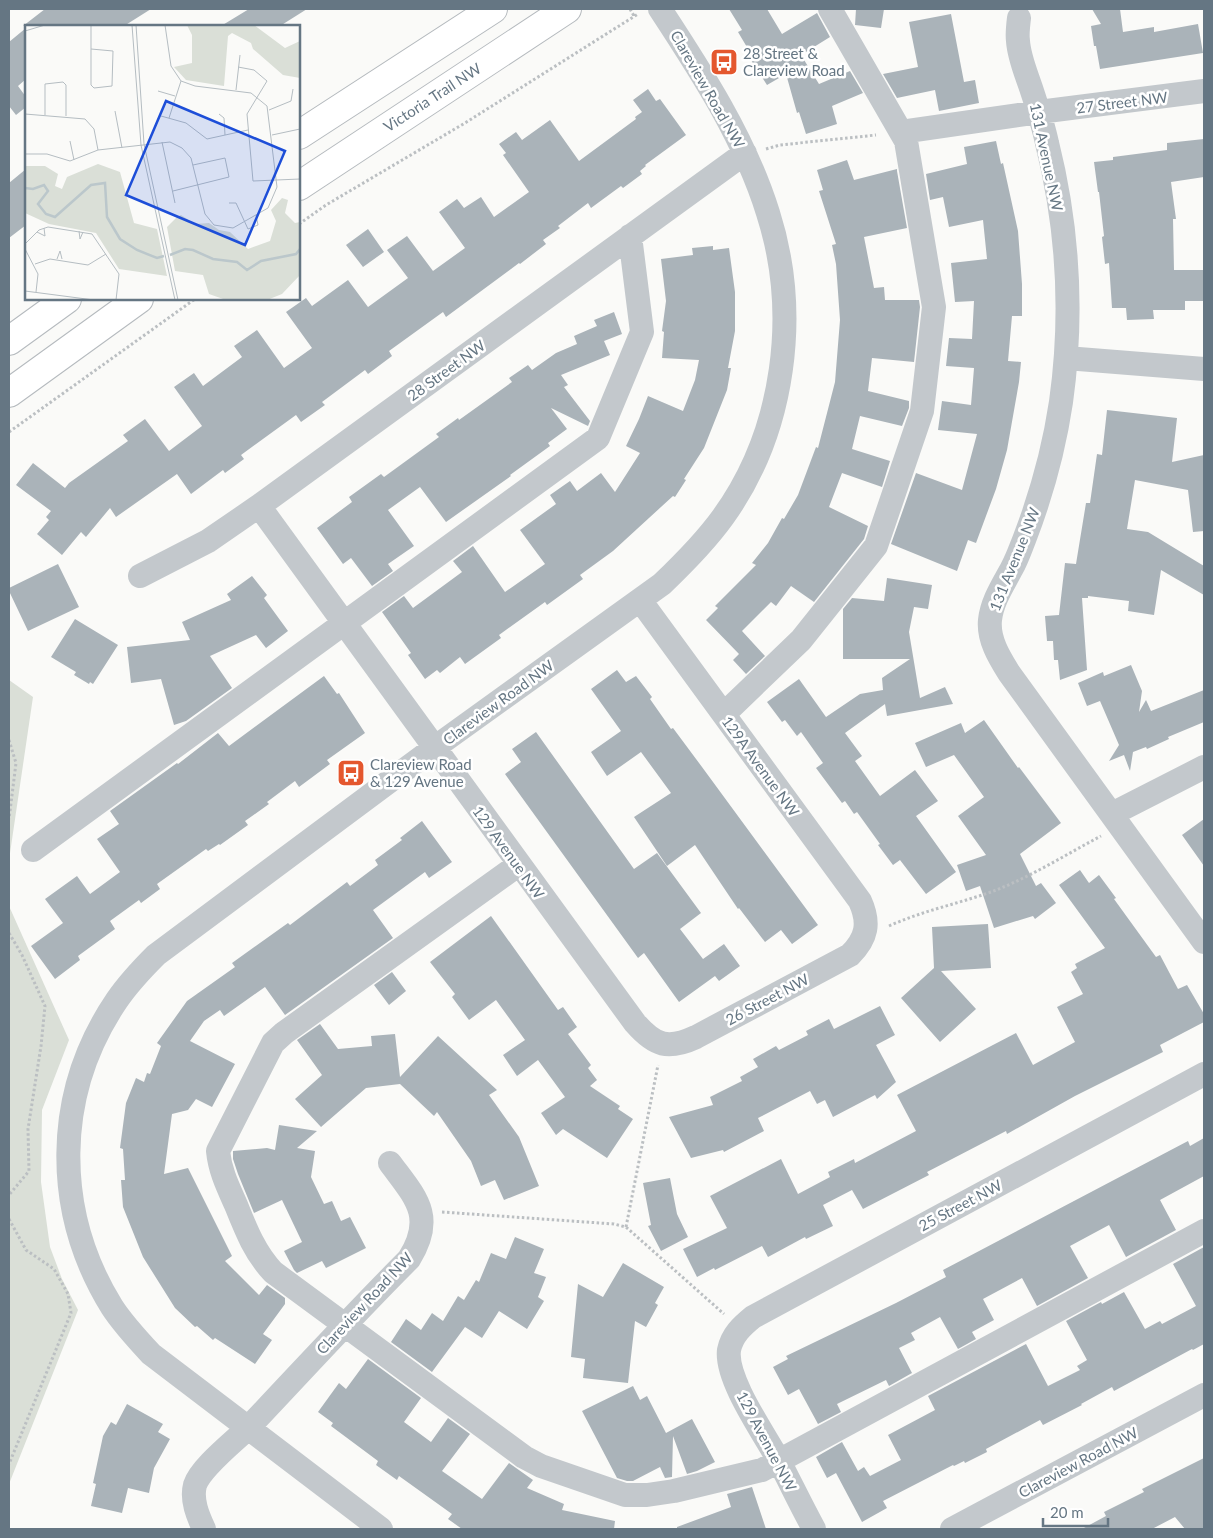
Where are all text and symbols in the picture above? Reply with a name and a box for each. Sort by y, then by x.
inset map [25,25,300,300]
street label: Clareview Road NW [667,27,749,151]
place label: 28 Street & Clareview Road [743,44,845,79]
bus stop icon: 28 Street & Clareview Road [709,47,739,77]
street label: Victoria Trail NW [380,59,485,135]
street label: 27 Street NW [1075,87,1169,117]
street label: 131 Avenue NW [1027,101,1067,213]
street label: 28 Street NW [404,336,489,404]
street label: 131 Avenue NW [985,504,1043,613]
street label: Clareview Road NW [439,656,557,748]
street label: 129A Avenue NW [719,712,804,820]
place label: Clareview Road & 129 Avenue [370,755,472,790]
bus stop icon: Clareview Road & 129 Avenue [336,758,366,788]
street label: 129 Avenue NW [469,802,549,902]
street label: 26 Street NW [722,969,812,1028]
street label: 25 Street NW [915,1175,1005,1234]
street label: Clareview Road NW [312,1248,416,1358]
street label: 129 Avenue NW [733,1388,801,1494]
street label: Clareview Road NW [1015,1423,1141,1501]
scale bar [1043,1496,1108,1528]
text: 20 m [1050,1503,1084,1521]

